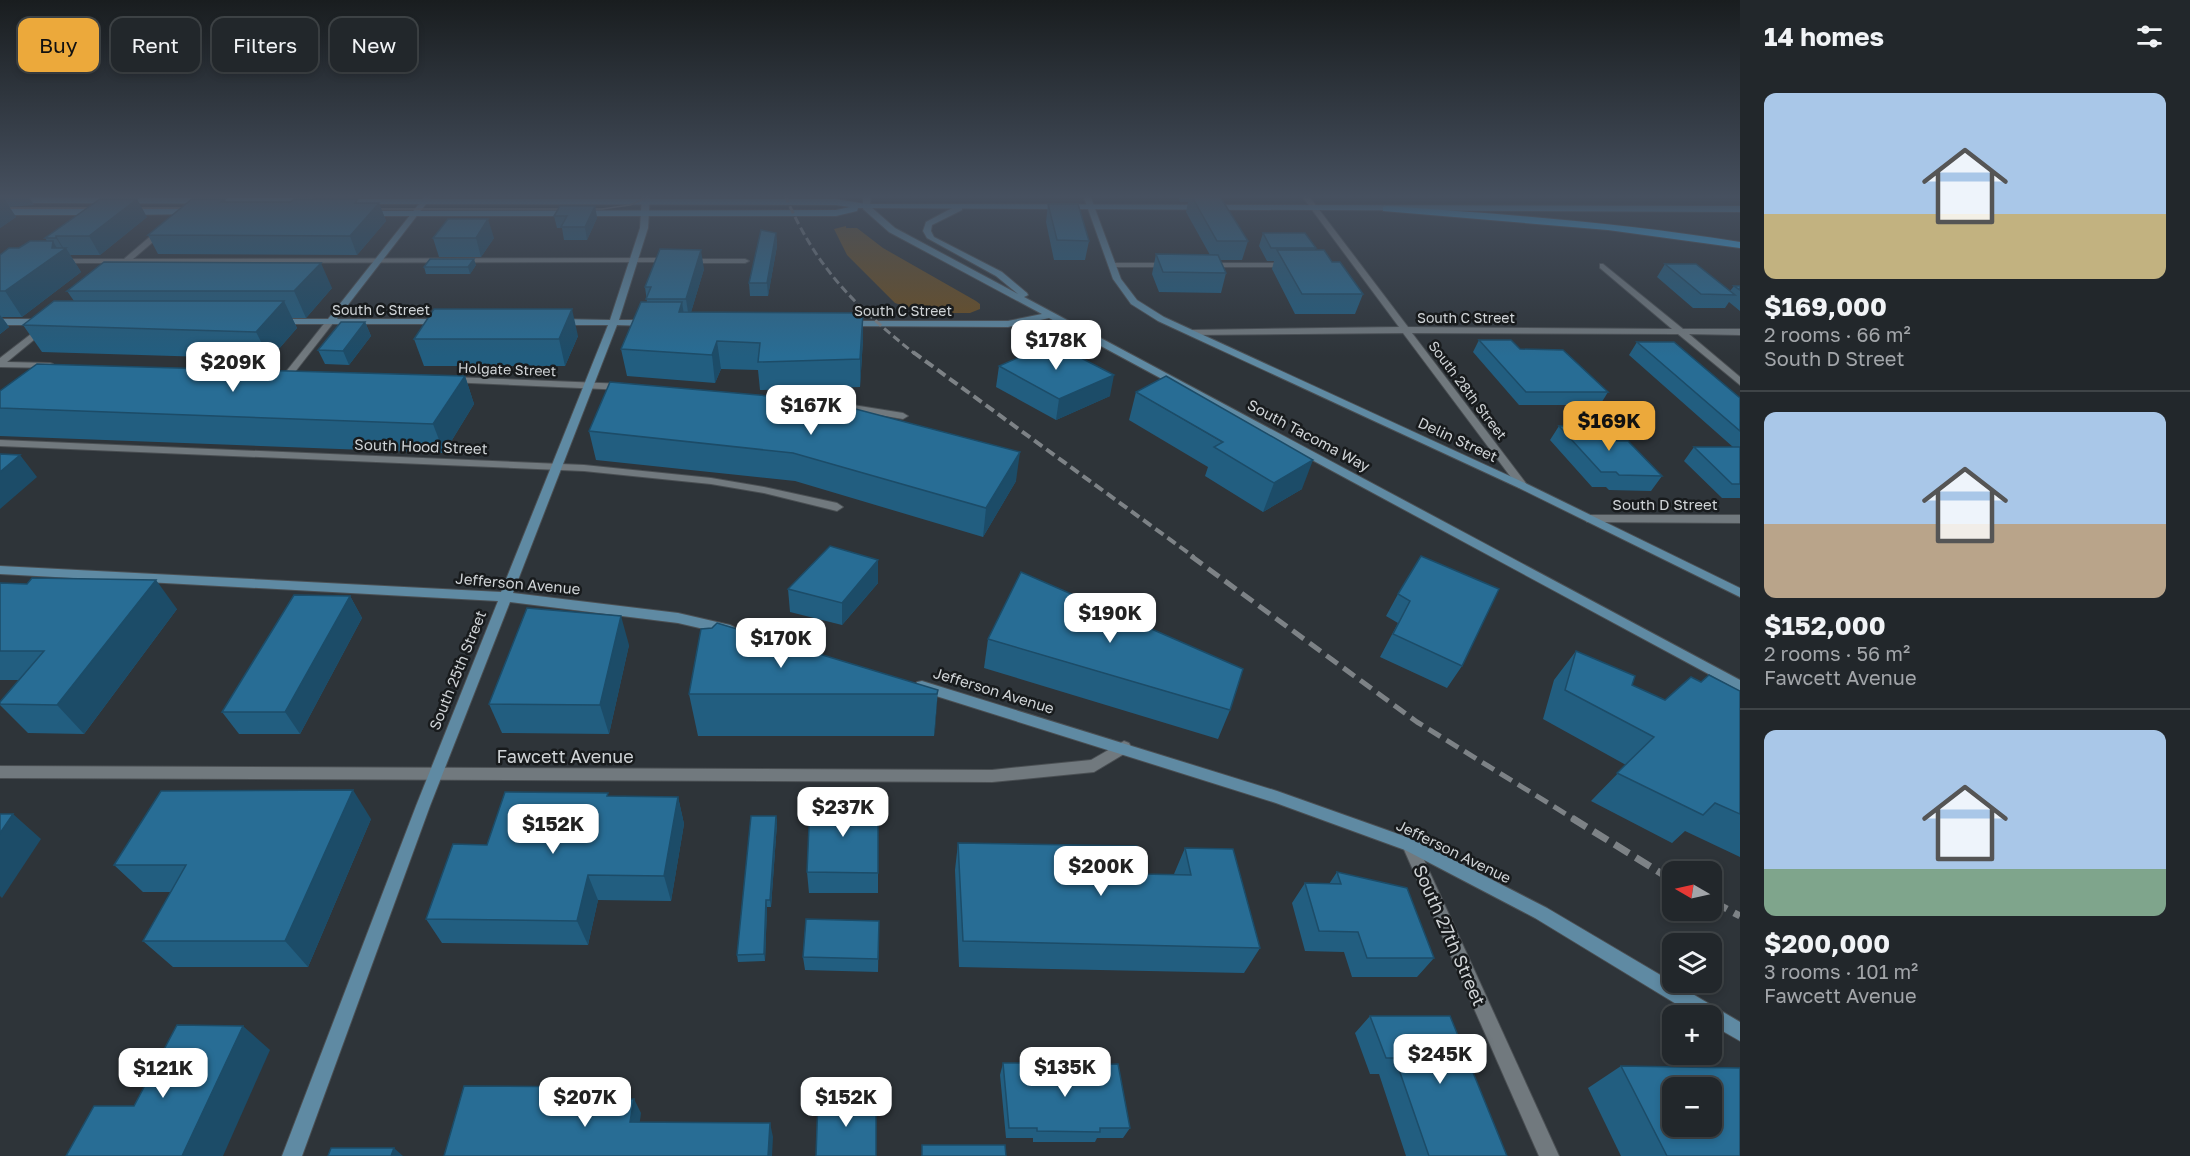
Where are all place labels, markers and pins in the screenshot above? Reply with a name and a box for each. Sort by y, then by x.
pin: $178K [1014,320,1098,371]
pin: $209K [191,342,275,393]
pin: $167K [769,385,853,436]
pin: $169K [1567,401,1651,452]
pin: $190K [1068,593,1152,644]
pin: $170K [739,618,823,669]
pin: $237K [801,787,885,838]
pin: $152K [511,804,595,855]
pin: $200K [1059,846,1143,897]
pin: $245K [1398,1034,1482,1085]
pin: $135K [1023,1047,1107,1098]
pin: $121K [121,1048,205,1099]
pin: $207K [543,1077,627,1128]
pin: $152K [804,1077,888,1128]

